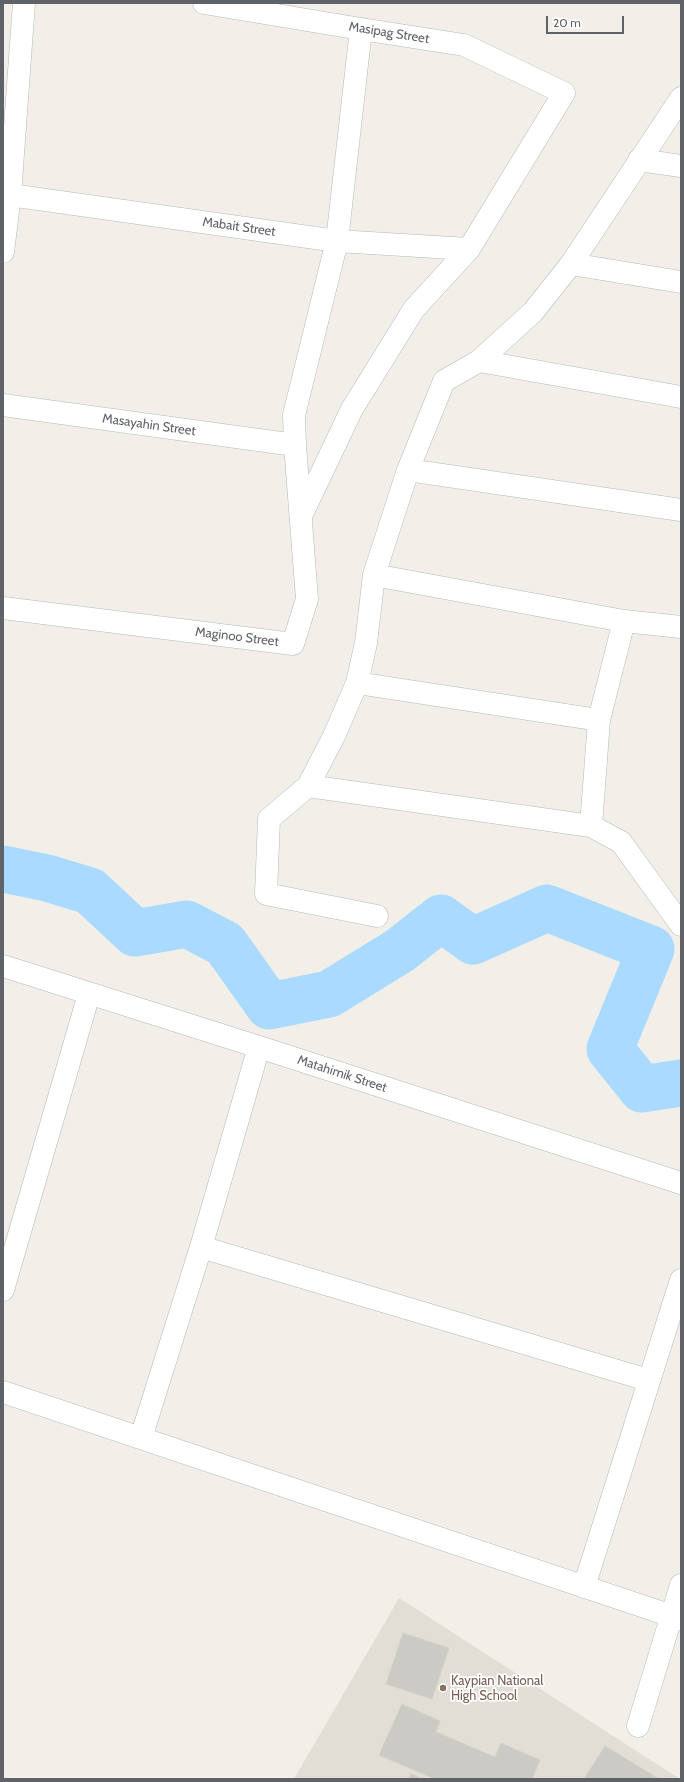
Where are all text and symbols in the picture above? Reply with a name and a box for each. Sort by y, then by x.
scale bar [548,8,626,34]
text: 20 m [553,15,581,30]
street label: Masipag Street [348,19,430,47]
street label: Mabait Street [201,214,277,240]
street label: Masayahin Street [101,411,197,439]
street label: Maginoo Street [194,624,280,650]
street label: Matahimik Street [295,1052,389,1096]
place label: Kaypian National High School [451,1673,543,1704]
marker: Kaypian National High School [438,1683,448,1693]

